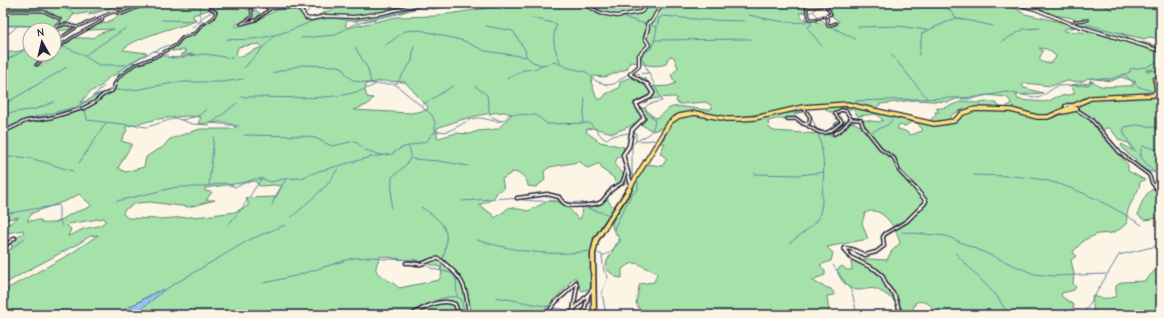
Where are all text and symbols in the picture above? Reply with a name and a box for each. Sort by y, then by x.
north arrow [22,22,62,62]
text: N [36,26,45,40]

